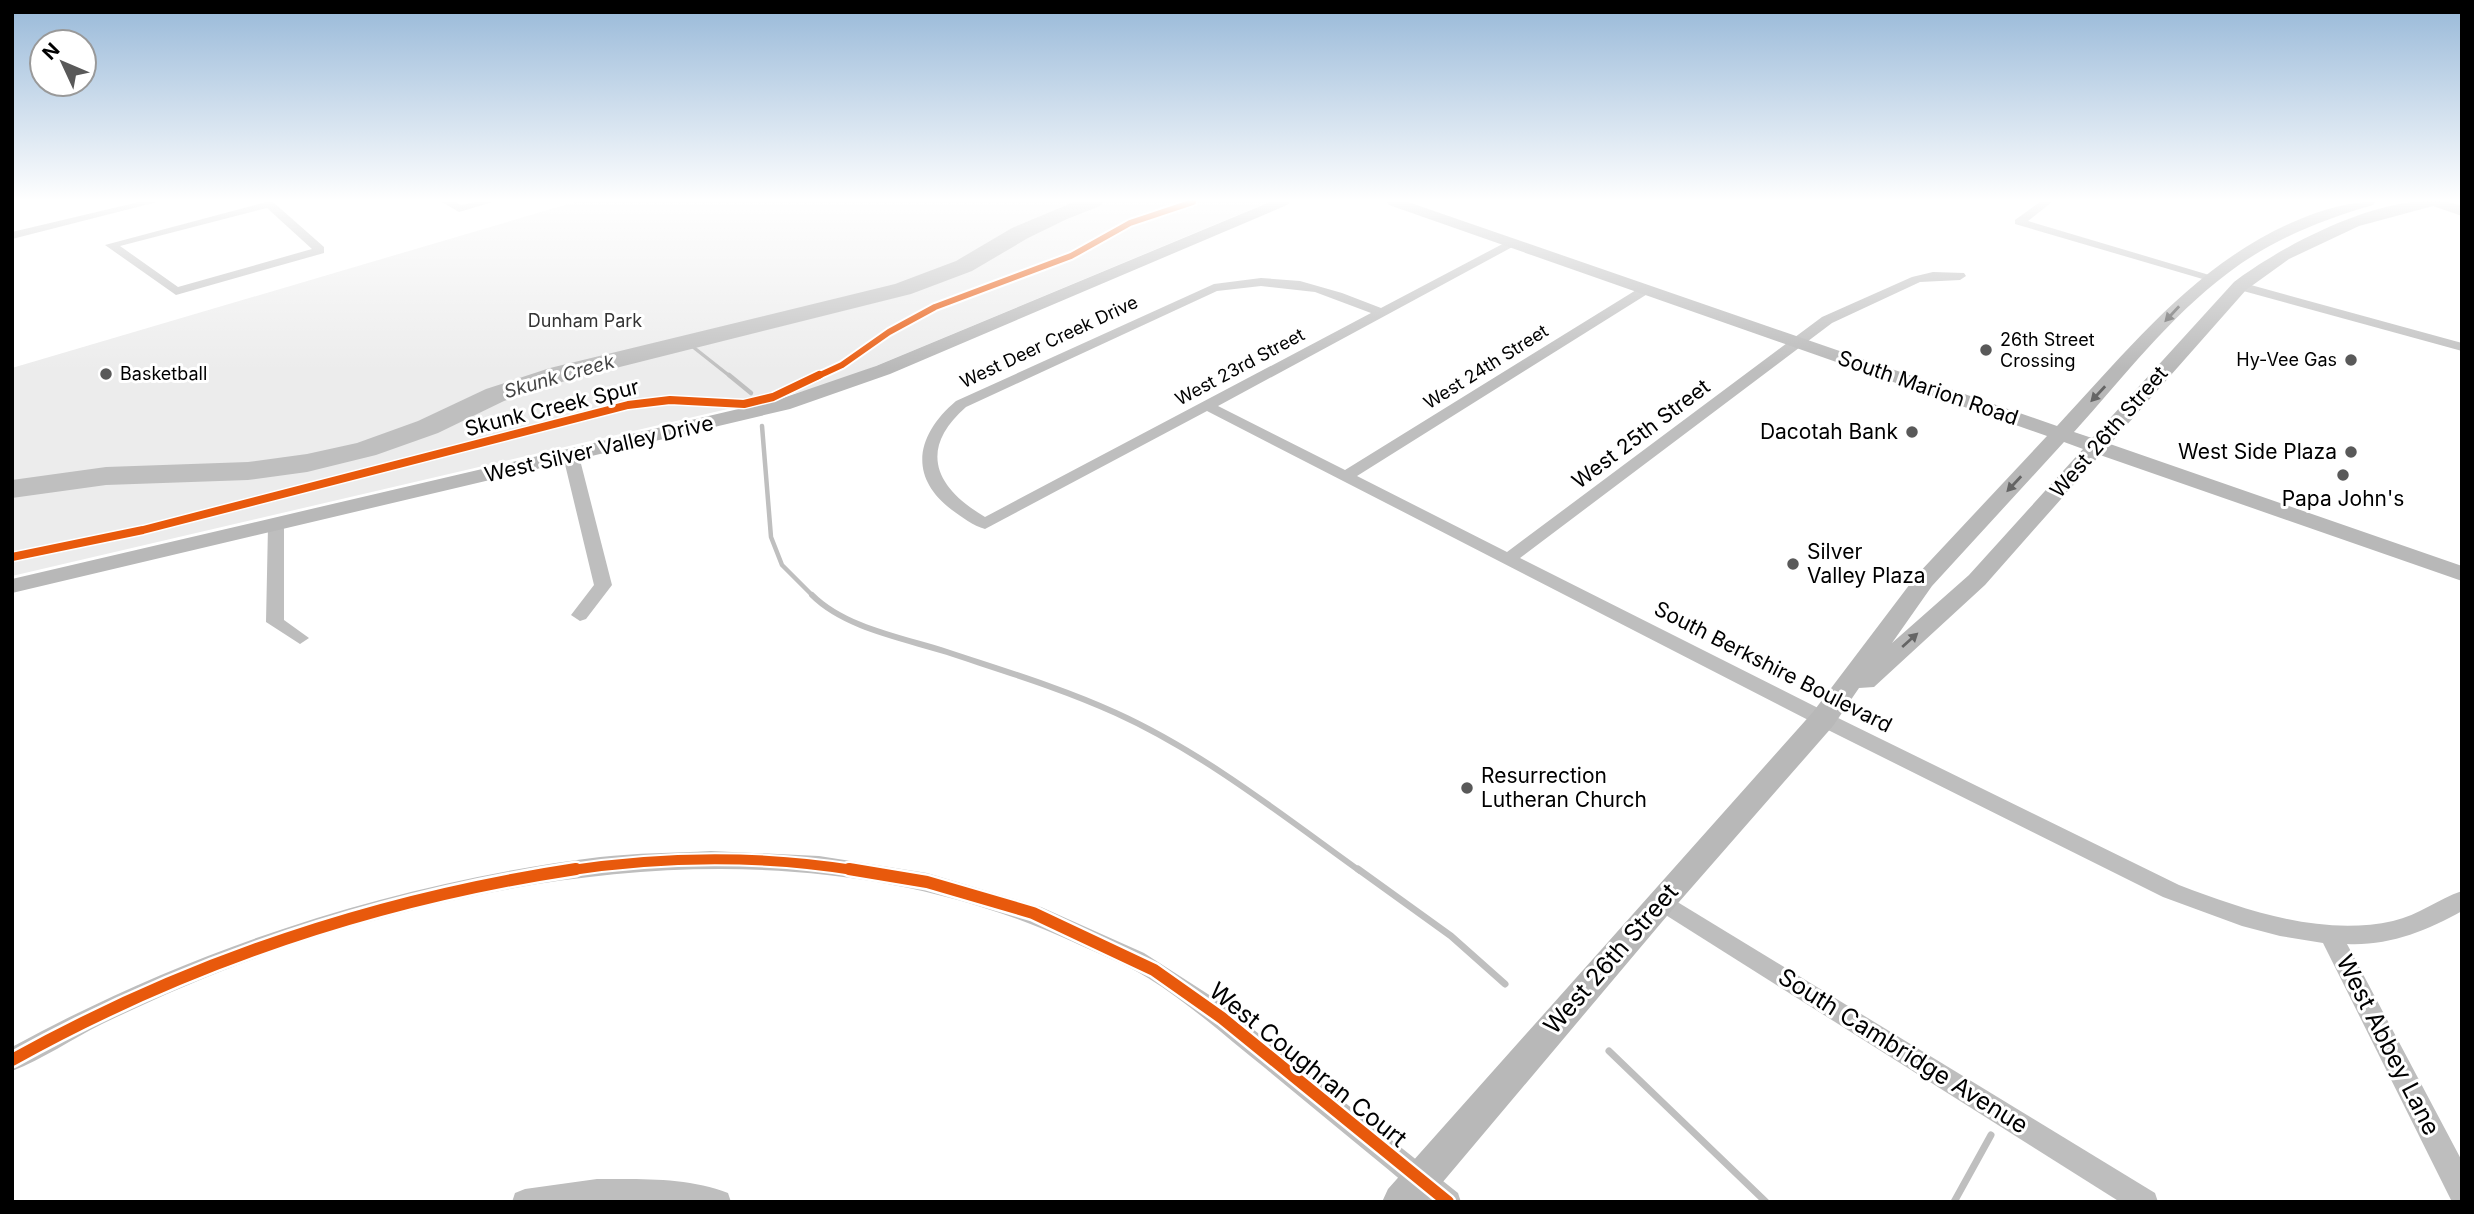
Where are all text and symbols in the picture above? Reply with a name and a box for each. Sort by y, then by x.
north arrow [28,28,98,98]
text: N [38,38,64,65]
street label: West Deer Creek Drive [957,291,1141,392]
one-way arrow [2164,305,2180,323]
park label: Dunham Park [528,310,642,331]
street label: West 24th Street [1420,320,1552,413]
street label: West 23rd Street [1172,324,1308,409]
place label: 26th Street Crossing [2000,329,2095,371]
marker: 26th Street Crossing [1978,342,1994,358]
street label: South Marion Road [1835,345,2022,430]
place label: Hy-Vee Gas [2236,349,2337,370]
water label: Skunk Creek [501,350,618,403]
marker: Hy-Vee Gas [2343,352,2359,368]
street label: West 26th Street [2045,361,2173,503]
place label: Basketball [120,363,207,384]
marker: Basketball [98,366,114,382]
street label: Skunk Creek Spur [462,374,642,441]
street label: West 25th Street [1567,374,1715,493]
one-way arrow [2091,385,2107,402]
street label: West Silver Valley Drive [482,410,716,487]
place label: Dacotah Bank [1760,419,1898,444]
marker: Dacotah Bank [1904,424,1920,440]
place label: West Side Plaza [2178,439,2337,464]
marker: West Side Plaza [2343,444,2359,460]
marker: Papa John's [2335,467,2351,483]
one-way arrow [2006,475,2022,492]
place label: Papa John's [2282,486,2404,511]
place label: Silver Valley Plaza [1807,539,1926,588]
marker: Silver Valley Plaza [1785,556,1801,572]
street label: South Berkshire Boulevard [1650,596,1896,737]
one-way arrow [1901,632,1919,648]
place label: Resurrection Lutheran Church [1481,763,1647,812]
marker: Resurrection Lutheran Church [1459,780,1475,796]
street label: West 26th Street [1537,877,1684,1040]
street label: West Abbey Lane [2330,950,2446,1140]
street label: South Cambridge Avenue [1773,962,2034,1139]
street label: West Coughran Court [1204,976,1413,1153]

